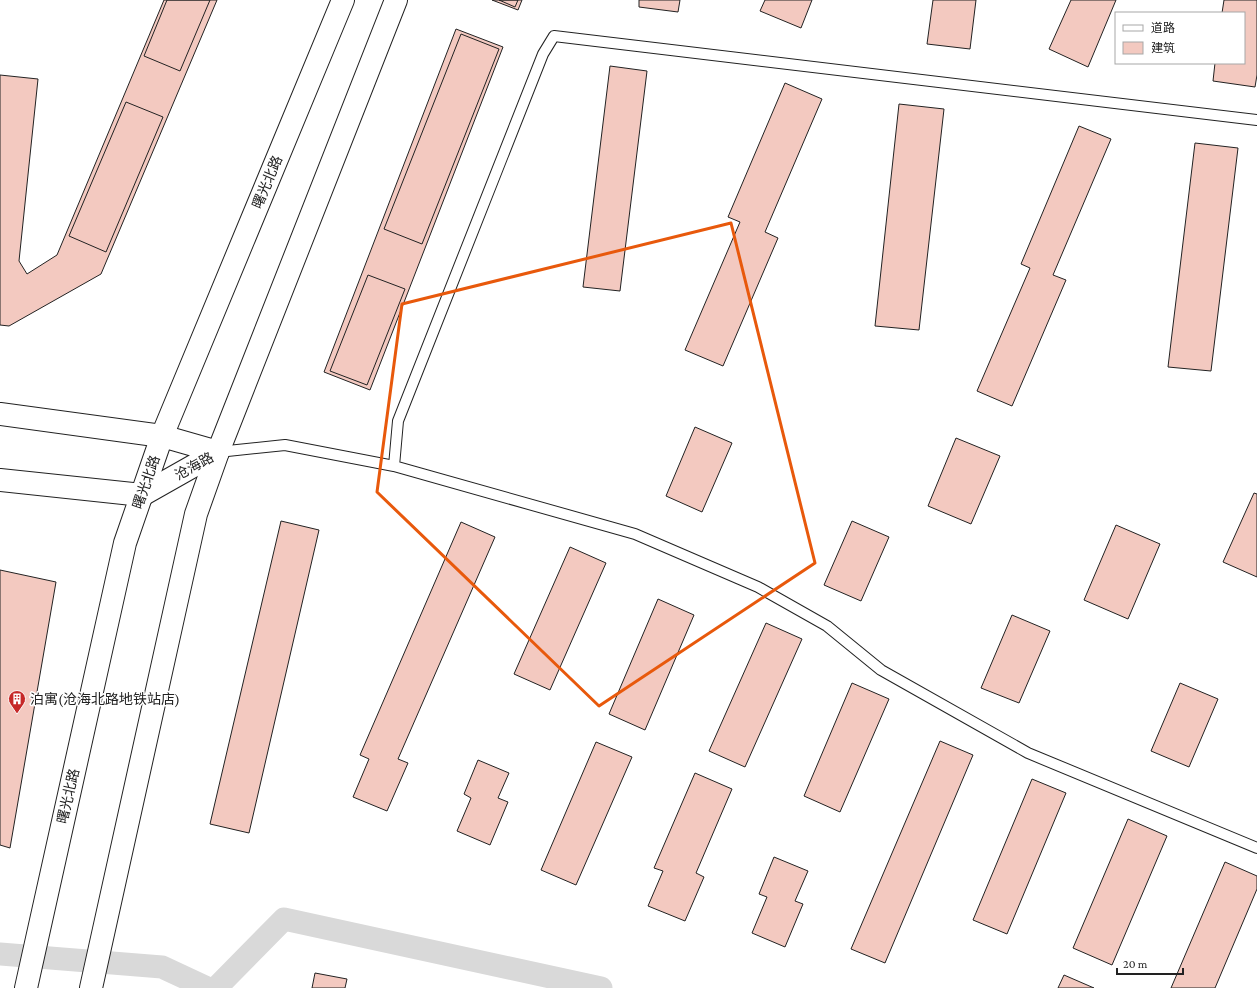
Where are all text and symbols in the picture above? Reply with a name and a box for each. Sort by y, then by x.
legend [1115,12,1245,64]
text: 道路 [1151,21,1175,35]
text: 建筑 [1151,41,1175,55]
street label: 曙光北路 [249,153,285,211]
street label: 沧海路 [172,449,216,483]
street label: 曙光北路 [129,453,163,511]
building icon: 泊寓(沧海北路地铁站店) [7,689,27,714]
place label: 泊寓(沧海北路地铁站店) [30,691,180,708]
street label: 曙光北路 [54,767,82,825]
scale bar [1117,950,1183,976]
text: 20 m [1123,957,1148,971]

